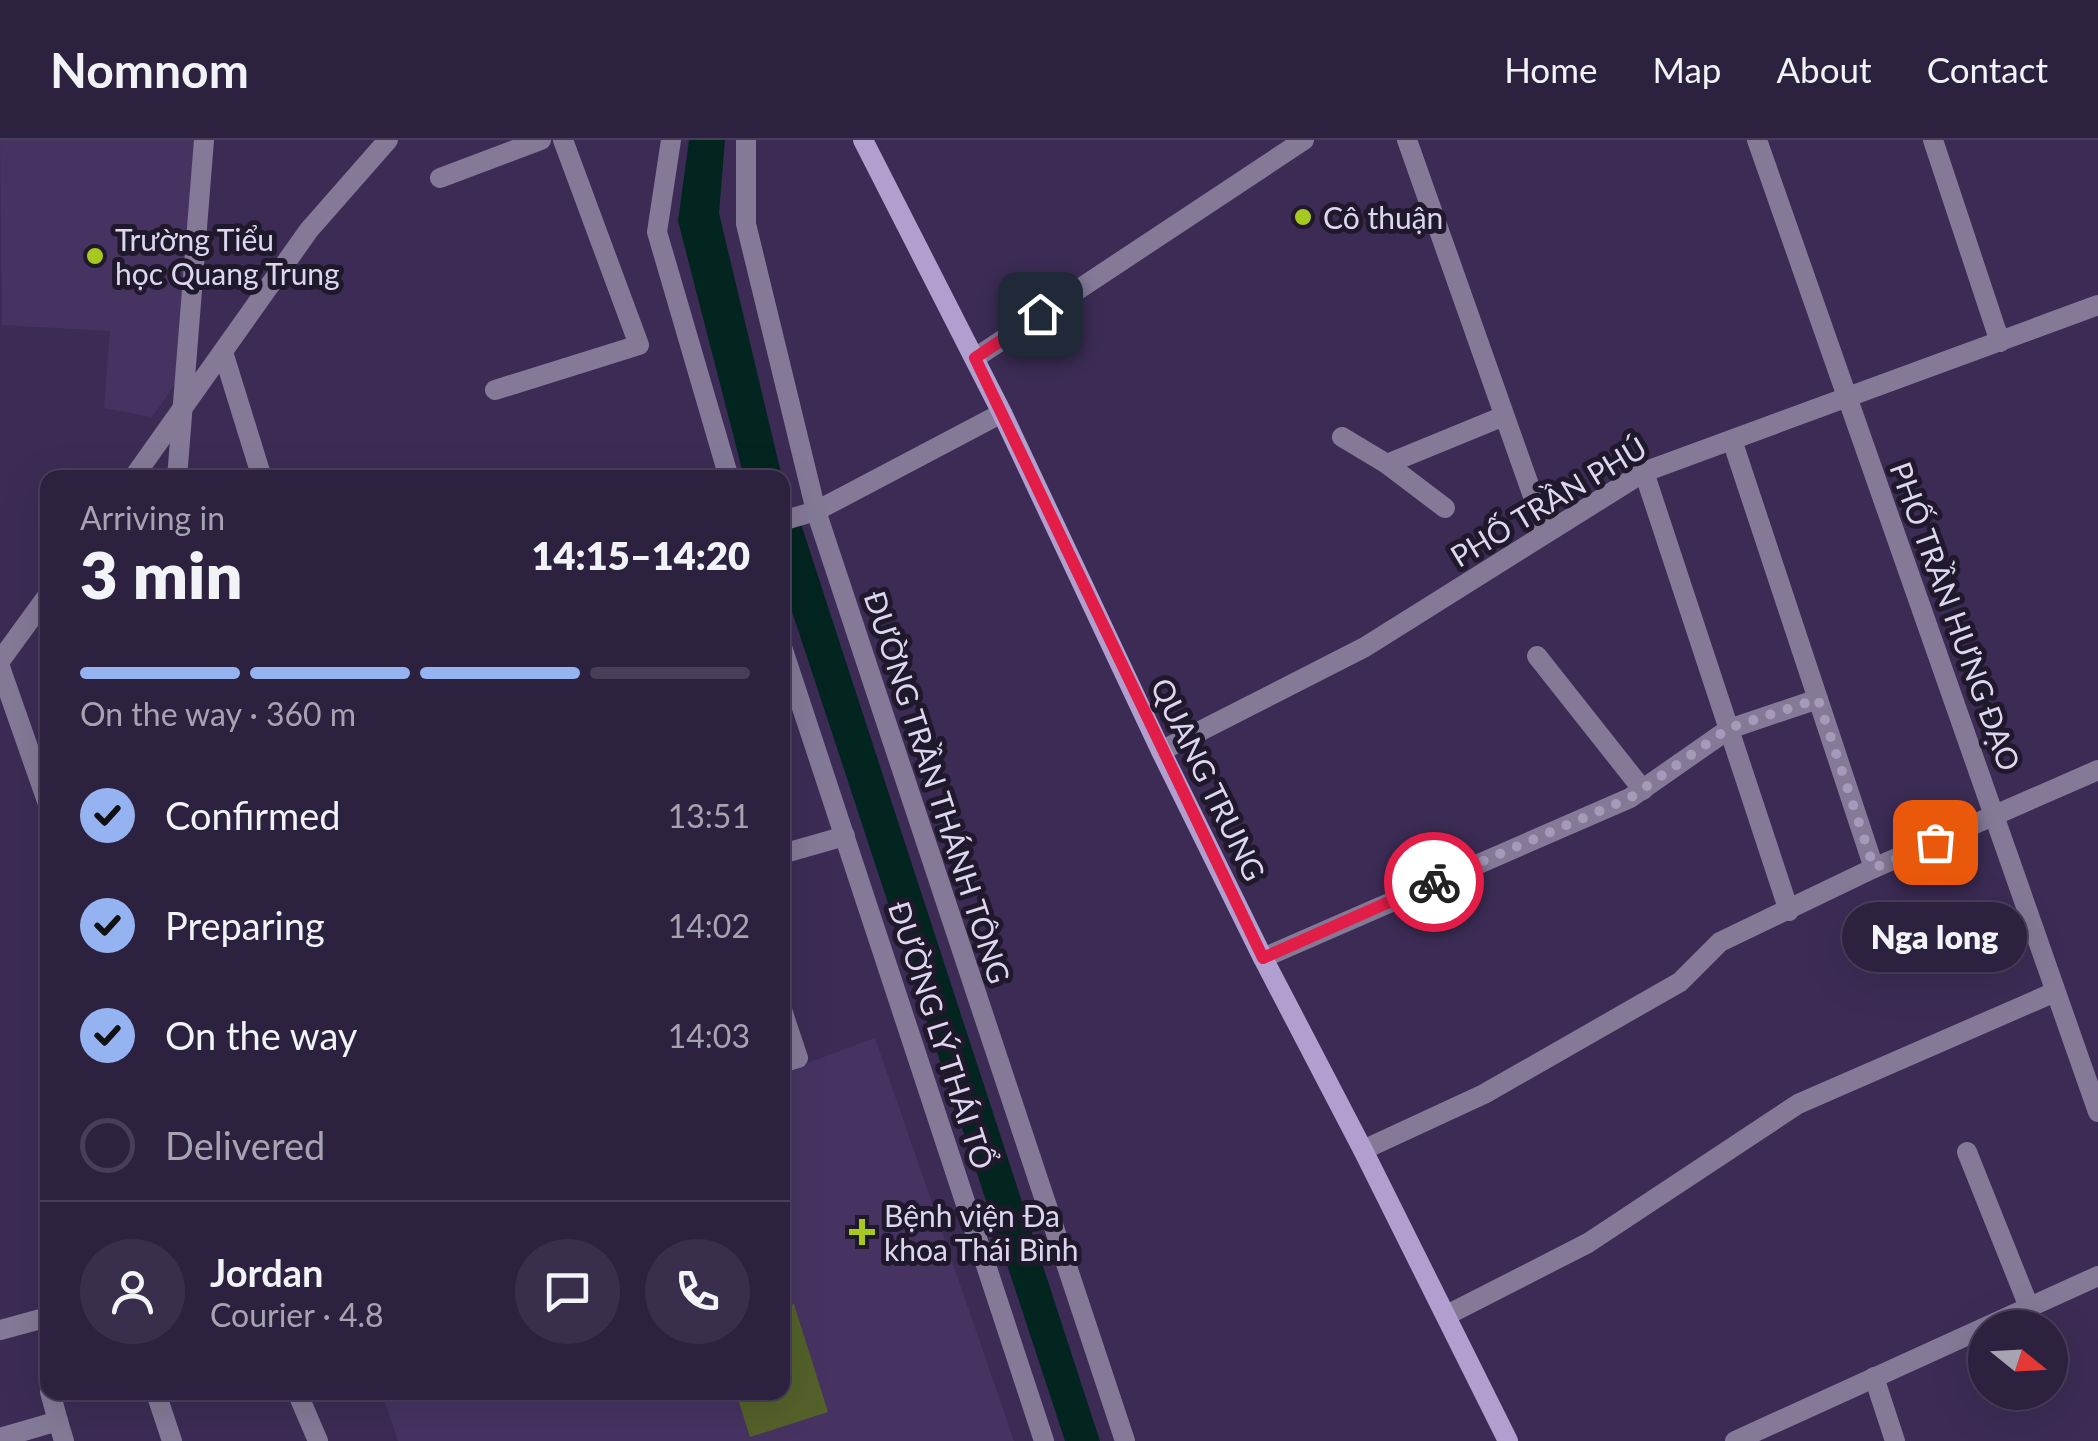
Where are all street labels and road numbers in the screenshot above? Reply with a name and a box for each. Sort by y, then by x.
street label: PHỐ TRẦN PHÚ [1443,428,1652,574]
street label: PHỐ TRẦN HƯNG ĐẠO [1883,456,2030,775]
street label: ĐƯỜNG TRẦN THÁNH TÔNG [857,586,1020,988]
street label: QUANG TRUNG [1144,672,1274,886]
street label: ĐƯỜNG LÝ THÁI TỔ [882,896,1005,1174]

